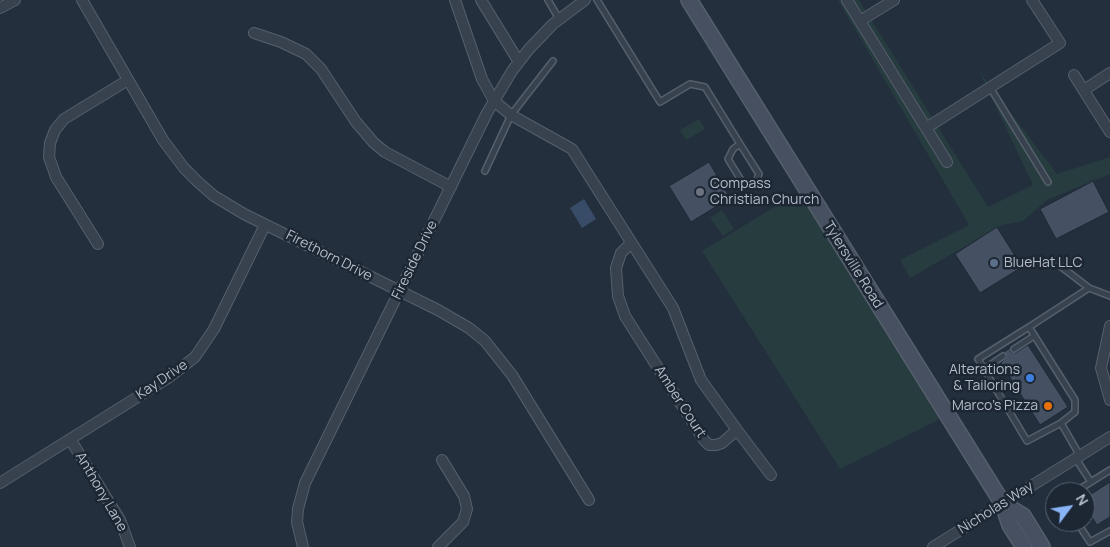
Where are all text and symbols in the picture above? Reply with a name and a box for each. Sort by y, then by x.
place label: Compass Christian Church [710,176,819,208]
marker: Compass Christian Church [694,186,706,198]
street label: Fireside Drive [389,218,441,302]
street label: Tylersville Road [820,219,886,311]
street label: Firethorn Drive [283,227,375,285]
place label: BlueHat LLC [1004,255,1082,271]
marker: BlueHat LLC [988,257,1000,269]
street label: Kay Drive [133,357,191,403]
place label: Alterations & Tailoring [949,362,1020,394]
street label: Amber Court [651,363,709,441]
marker: Alterations & Tailoring [1024,372,1036,384]
place label: Marco’s Pizza [952,398,1038,414]
marker: Marco’s Pizza [1042,400,1054,412]
street label: Anthony Lane [71,449,131,535]
street label: Nicholas Way [955,478,1037,538]
north arrow [1045,482,1095,532]
text: N [1072,490,1093,509]

